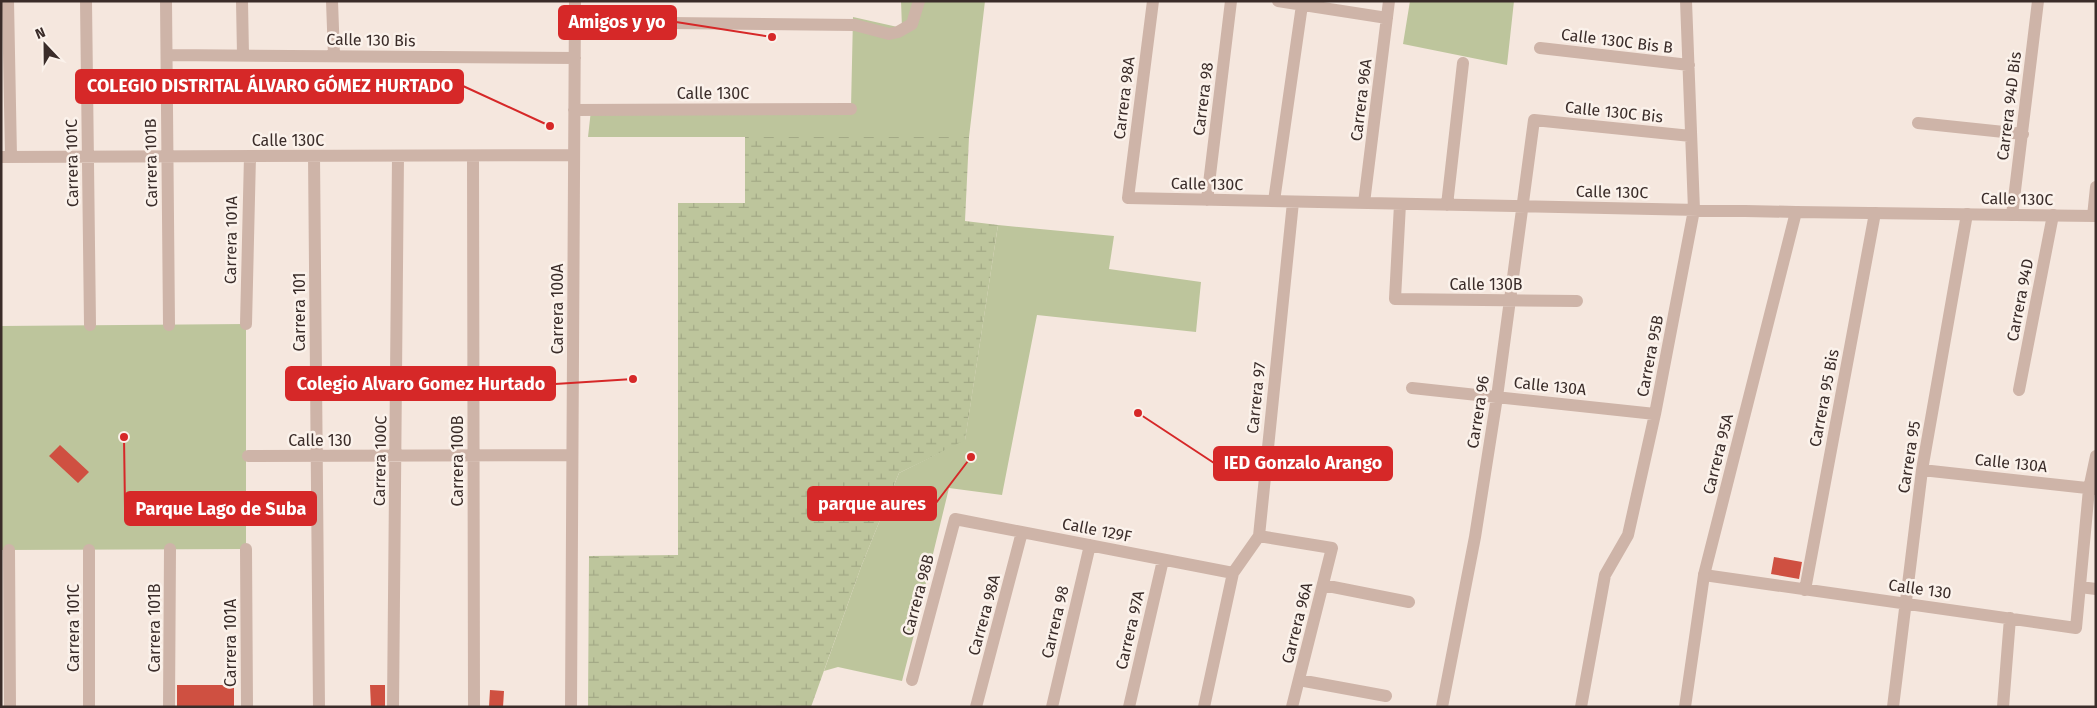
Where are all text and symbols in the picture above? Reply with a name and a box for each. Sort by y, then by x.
callout: Amigos y yo [559,6,676,39]
text: Amigos y yo [567,11,666,33]
north arrow [20,20,70,70]
text: N [33,24,48,43]
street label: Calle 130C Bis B [1560,25,1674,57]
street label: Calle 130 Bis [326,30,416,50]
street label: Carrera 94D Bis [1993,50,2025,162]
street label: Carrera 98A [1110,55,1139,140]
street label: Carrera 96A [1347,57,1376,142]
street label: Carrera 98 [1189,61,1217,137]
callout: COLEGIO DISTRITAL ÁLVARO GÓMEZ HURTADO [76,70,463,103]
text: COLEGIO DISTRITAL ÁLVARO GÓMEZ HURTADO [87,74,453,97]
street label: Calle 130C [677,84,749,103]
street label: Calle 130C Bis [1564,97,1664,127]
street label: Carrera 101B [141,118,161,208]
street label: Carrera 101C [62,119,82,207]
street label: Calle 130C [252,131,324,150]
street label: Calle 130C [1171,174,1243,194]
street label: Calle 130C [1576,182,1648,202]
street label: Calle 130C [1981,189,2053,209]
street label: Carrera 101A [221,195,241,284]
street label: Carrera 94D [2003,257,2037,343]
street label: Carrera 100A [548,263,567,354]
street label: Carrera 101 [290,272,309,352]
street label: Calle 130B [1449,275,1523,294]
street label: Carrera 95B [1633,313,1667,398]
street label: Carrera 95 Bis [1805,348,1843,448]
street label: Carrera 97 [1243,361,1269,435]
callout: Colegio Alvaro Gomez Hurtado [286,367,555,400]
text: Colegio Alvaro Gomez Hurtado [297,373,545,395]
street label: Calle 130A [1513,373,1588,399]
street label: Carrera 96 [1463,374,1493,450]
street label: Carrera 95A [1699,411,1737,496]
street label: Carrera 100B [448,415,467,507]
street label: Carrera 100C [370,416,390,506]
street label: Carrera 95 [1894,419,1924,495]
street label: Calle 130 [288,431,352,450]
callout: IED Gonzalo Arango [1214,447,1392,480]
street label: Calle 130A [1974,450,2049,476]
text: IED Gonzalo Arango [1224,452,1382,474]
callout: parque aures [808,487,936,520]
callout: Parque Lago de Suba [125,492,316,525]
text: parque aures [818,493,926,515]
text: Parque Lago de Suba [136,498,307,520]
street label: Calle 129F [1061,514,1134,546]
street label: Carrera 98B [898,552,938,638]
street label: Carrera 98A [964,572,1004,658]
street label: Calle 130 [1887,575,1953,603]
street label: Carrera 96A [1278,580,1316,665]
street label: Carrera 101B [145,583,164,672]
street label: Carrera 101C [64,584,83,672]
street label: Carrera 98 [1037,584,1073,660]
street label: Carrera 97A [1112,588,1149,671]
street label: Carrera 101A [221,598,240,687]

